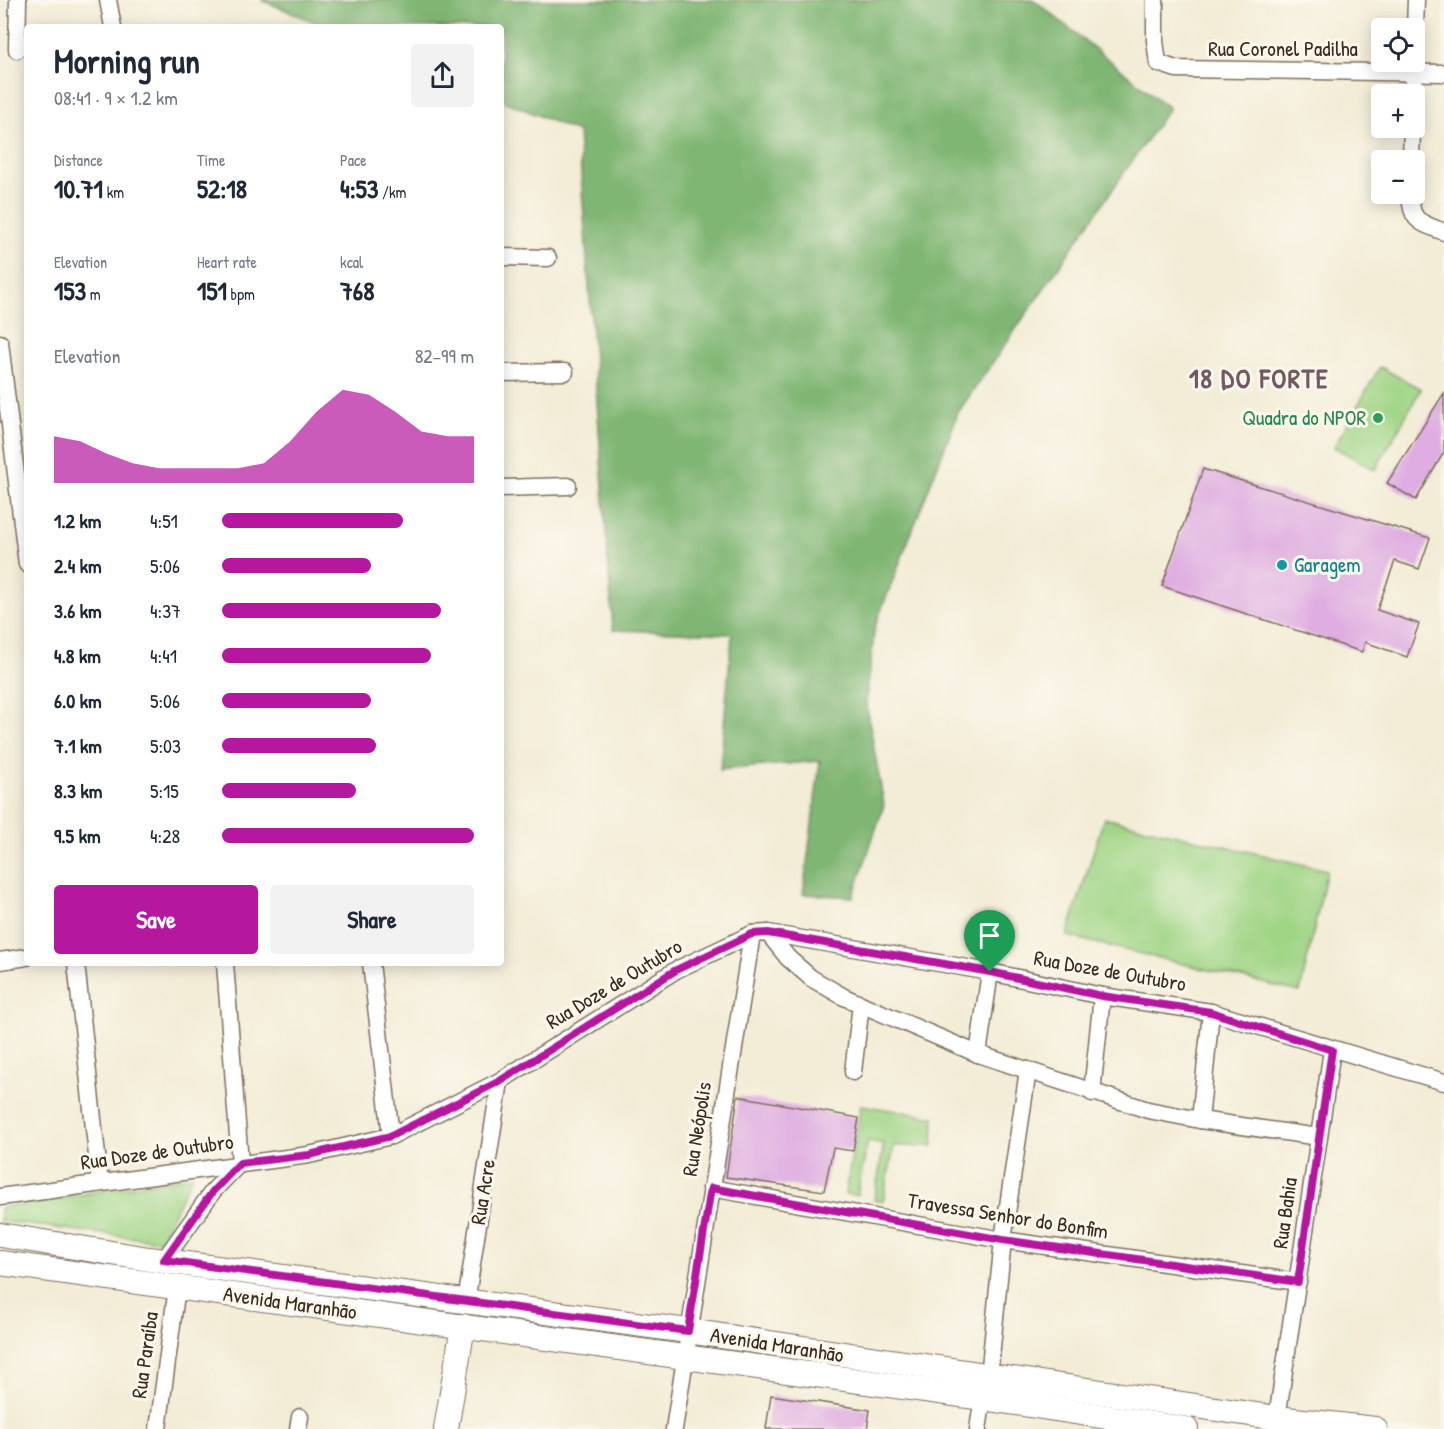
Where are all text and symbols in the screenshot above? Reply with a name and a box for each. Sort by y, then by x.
map controls [1371,18,1425,204]
button: locate [1371,18,1425,72]
street label: Rua Coronel Padilha [1208,34,1358,63]
text: Morning run [54,39,200,83]
button: share [411,44,474,107]
text: 08:41 · 9 × 1.2 km [54,84,178,111]
button: + [1371,84,1425,138]
text: Distance [54,149,103,171]
text: Time [197,149,225,171]
text: Pace [340,149,367,171]
button: − [1371,150,1425,204]
text: 10.71 [54,171,103,206]
text: 52:18 [197,171,247,206]
text: 4:53 [340,171,378,206]
text: km [103,181,124,203]
text: /km [378,181,406,203]
text: Elevation [54,251,107,273]
text: Heart rate [197,251,257,273]
text: kcal [340,251,363,273]
text: 153 [54,273,86,308]
text: 151 [197,273,227,308]
text: 768 [340,273,375,308]
text: m [86,283,101,305]
text: bpm [227,283,255,305]
text: Elevation [54,342,120,369]
text: 82–99 m [415,342,474,369]
district label: 18 DO FORTE [1189,360,1329,396]
place label: Quadra do NPOR [1242,403,1366,432]
marker: Quadra do NPOR [1371,411,1385,425]
text: 1.2 km [54,507,101,534]
text: 4:51 [150,507,178,534]
place label: Garagem [1294,550,1361,579]
text: 2.4 km [54,552,102,579]
text: 5:06 [150,552,180,579]
marker: Garagem [1275,558,1289,572]
text: 3.6 km [54,597,102,624]
text: 4:37 [150,597,181,624]
text: 4.8 km [54,642,101,669]
text: 4:41 [150,642,177,669]
text: 6.0 km [54,687,102,714]
text: 5:06 [150,687,180,714]
text: 7.1 km [54,732,102,759]
text: 5:03 [150,732,181,759]
text: 8.3 km [54,777,102,804]
text: 5:15 [150,777,179,804]
text: 9.5 km [54,822,101,849]
text: 4:28 [150,822,180,849]
button: Save [54,885,258,954]
button: Share [270,885,474,954]
pin [964,910,1015,972]
icon: arrive [973,919,1006,952]
street label: Rua Doze de Outubro [540,932,687,1036]
street label: Rua Doze de Outubro [1032,943,1188,998]
street label: Rua Neópolis [675,1080,718,1178]
street label: Rua Doze de Outubro [79,1126,235,1177]
street label: Rua Acre [463,1157,502,1227]
street label: Rua Bahia [1265,1175,1304,1250]
street label: Travessa Senhor do Bonfim [906,1185,1110,1246]
street label: Avenida Maranhão [221,1279,359,1326]
street label: Rua Paraíba [124,1310,165,1400]
street label: Avenida Maranhão [708,1320,846,1369]

